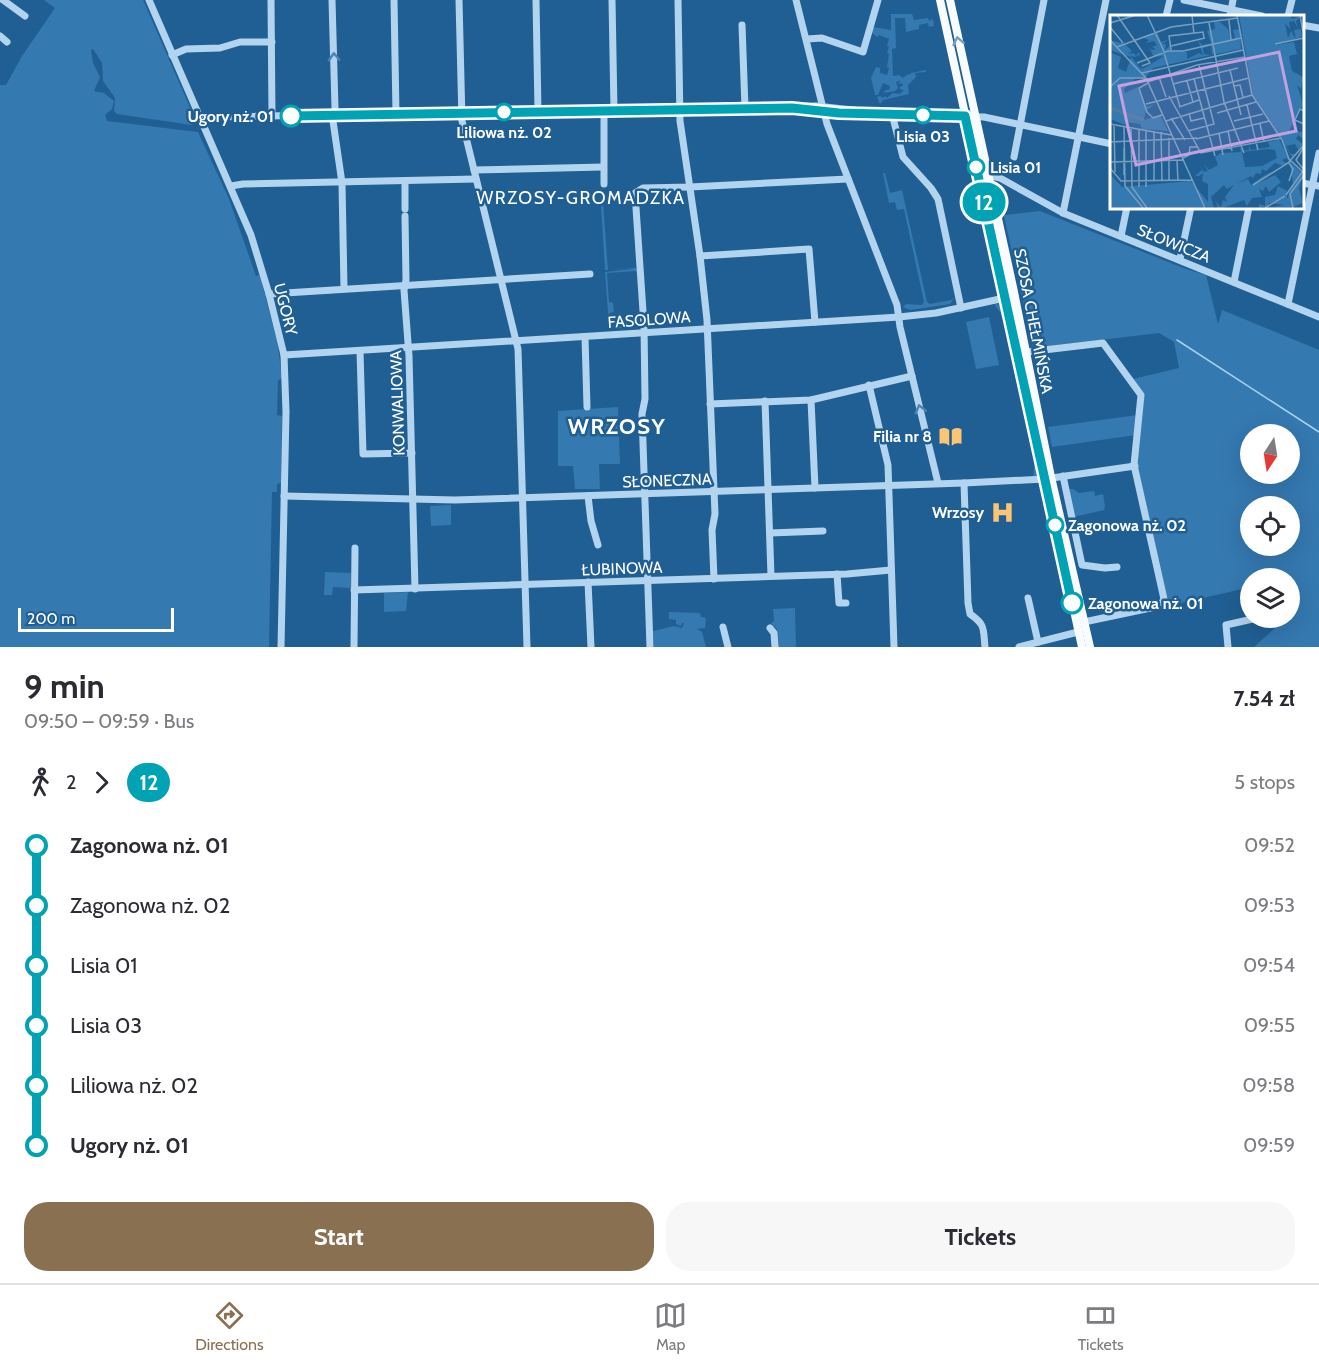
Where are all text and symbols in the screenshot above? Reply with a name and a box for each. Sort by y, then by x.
inset map [1110,15,1304,208]
one-way arrow [952,37,965,47]
one-way arrow [328,53,340,62]
marker: Liliowa nż. 02 [495,103,513,121]
marker: Ugory nż. 01 [280,105,302,127]
marker: Lisia 03 [914,106,932,124]
place label: Ugory nż. 01 [187,107,274,126]
place label: Liliowa nż. 02 [456,123,552,142]
place label: Lisia 03 [896,127,950,146]
marker: Lisia 01 [967,158,985,176]
place label: Lisia 01 [990,158,1041,177]
line badge: 12 [957,182,1011,222]
district label: WRZOSY-GROMADZKA [476,187,686,209]
text: 12 [975,190,993,215]
street label: SŁOWICZA [1134,220,1213,267]
street label: SZOSA CHEŁMIŃSKA [1010,247,1057,395]
street label: UGORY [270,281,301,338]
street label: FASOLOWA [607,307,691,332]
street label: KONWALIOWA [386,350,409,456]
one-way arrow [915,404,928,414]
district label: WRZOSY [568,413,666,440]
library icon: Filia nr 8 [937,423,963,449]
north arrow [1240,424,1300,484]
map controls [1240,424,1300,628]
place label: Filia nr 8 [873,427,932,446]
street label: SŁONECZNA [622,469,712,492]
button: locate [1240,496,1300,556]
hospital icon: Wrzosy [989,499,1015,525]
place label: Wrzosy [932,503,984,522]
marker: Zagonowa nż. 02 [1046,516,1064,534]
place label: Zagonowa nż. 02 [1068,516,1186,535]
street label: ŁUBINOWA [581,558,663,579]
button: layers [1240,568,1300,628]
marker: Zagonowa nż. 01 [1061,592,1083,614]
place label: Zagonowa nż. 01 [1088,594,1203,613]
scale bar [18,605,174,632]
text: 200 m [27,609,75,628]
text: 9 min [24,666,105,706]
text: 7.54 zł [1233,685,1295,712]
text: 09:50 – 09:59 · Bus [24,709,194,733]
icon: walk [24,766,57,799]
icon: forward [85,766,118,799]
text: 2 [66,770,76,794]
text: 12 [139,770,158,795]
text: 5 stops [1234,770,1295,794]
text: Zagonowa nż. 01 [70,832,229,859]
text: 09:52 [1244,833,1295,857]
text: Zagonowa nż. 02 [70,892,230,919]
text: 09:53 [1244,893,1295,917]
text: Lisia 01 [70,952,138,979]
text: 09:54 [1243,953,1295,977]
text: Lisia 03 [70,1012,142,1039]
text: 09:55 [1244,1013,1295,1037]
text: Liliowa nż. 02 [70,1072,198,1099]
text: 09:58 [1243,1073,1295,1097]
text: Ugory nż. 01 [70,1132,189,1159]
text: 09:59 [1243,1133,1295,1157]
button: Start [24,1202,654,1271]
button: Tickets [666,1202,1295,1271]
tab: Directions [195,1299,264,1354]
tab: Map [654,1299,687,1354]
tab: Tickets [1078,1299,1124,1354]

